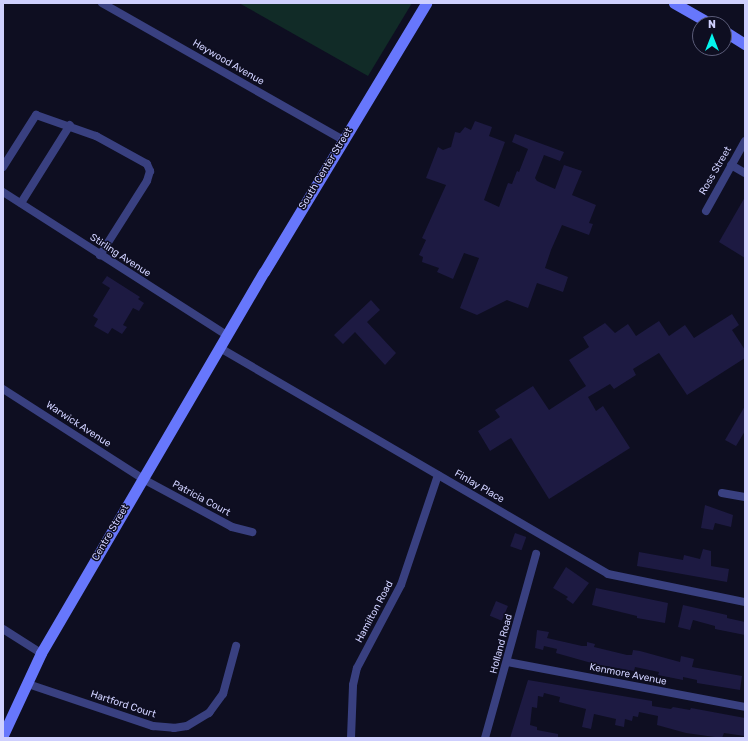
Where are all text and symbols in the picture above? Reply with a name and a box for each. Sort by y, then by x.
north arrow [692,16,732,56]
text: N [708,18,716,31]
street label: Heywood Avenue [190,38,266,88]
street label: South Center Street [297,126,355,212]
street label: Ross Street [697,145,735,197]
street label: Stirling Avenue [87,232,153,280]
street label: Warwick Avenue [43,399,113,451]
street label: Finlay Place [452,468,506,506]
street label: Patricia Court [170,479,232,519]
street label: Centre Street [90,503,132,563]
street label: Hamilton Road [354,579,396,645]
street label: Holland Road [488,613,516,675]
street label: Kenmore Avenue [588,662,668,688]
street label: Hartford Court [89,689,157,721]

